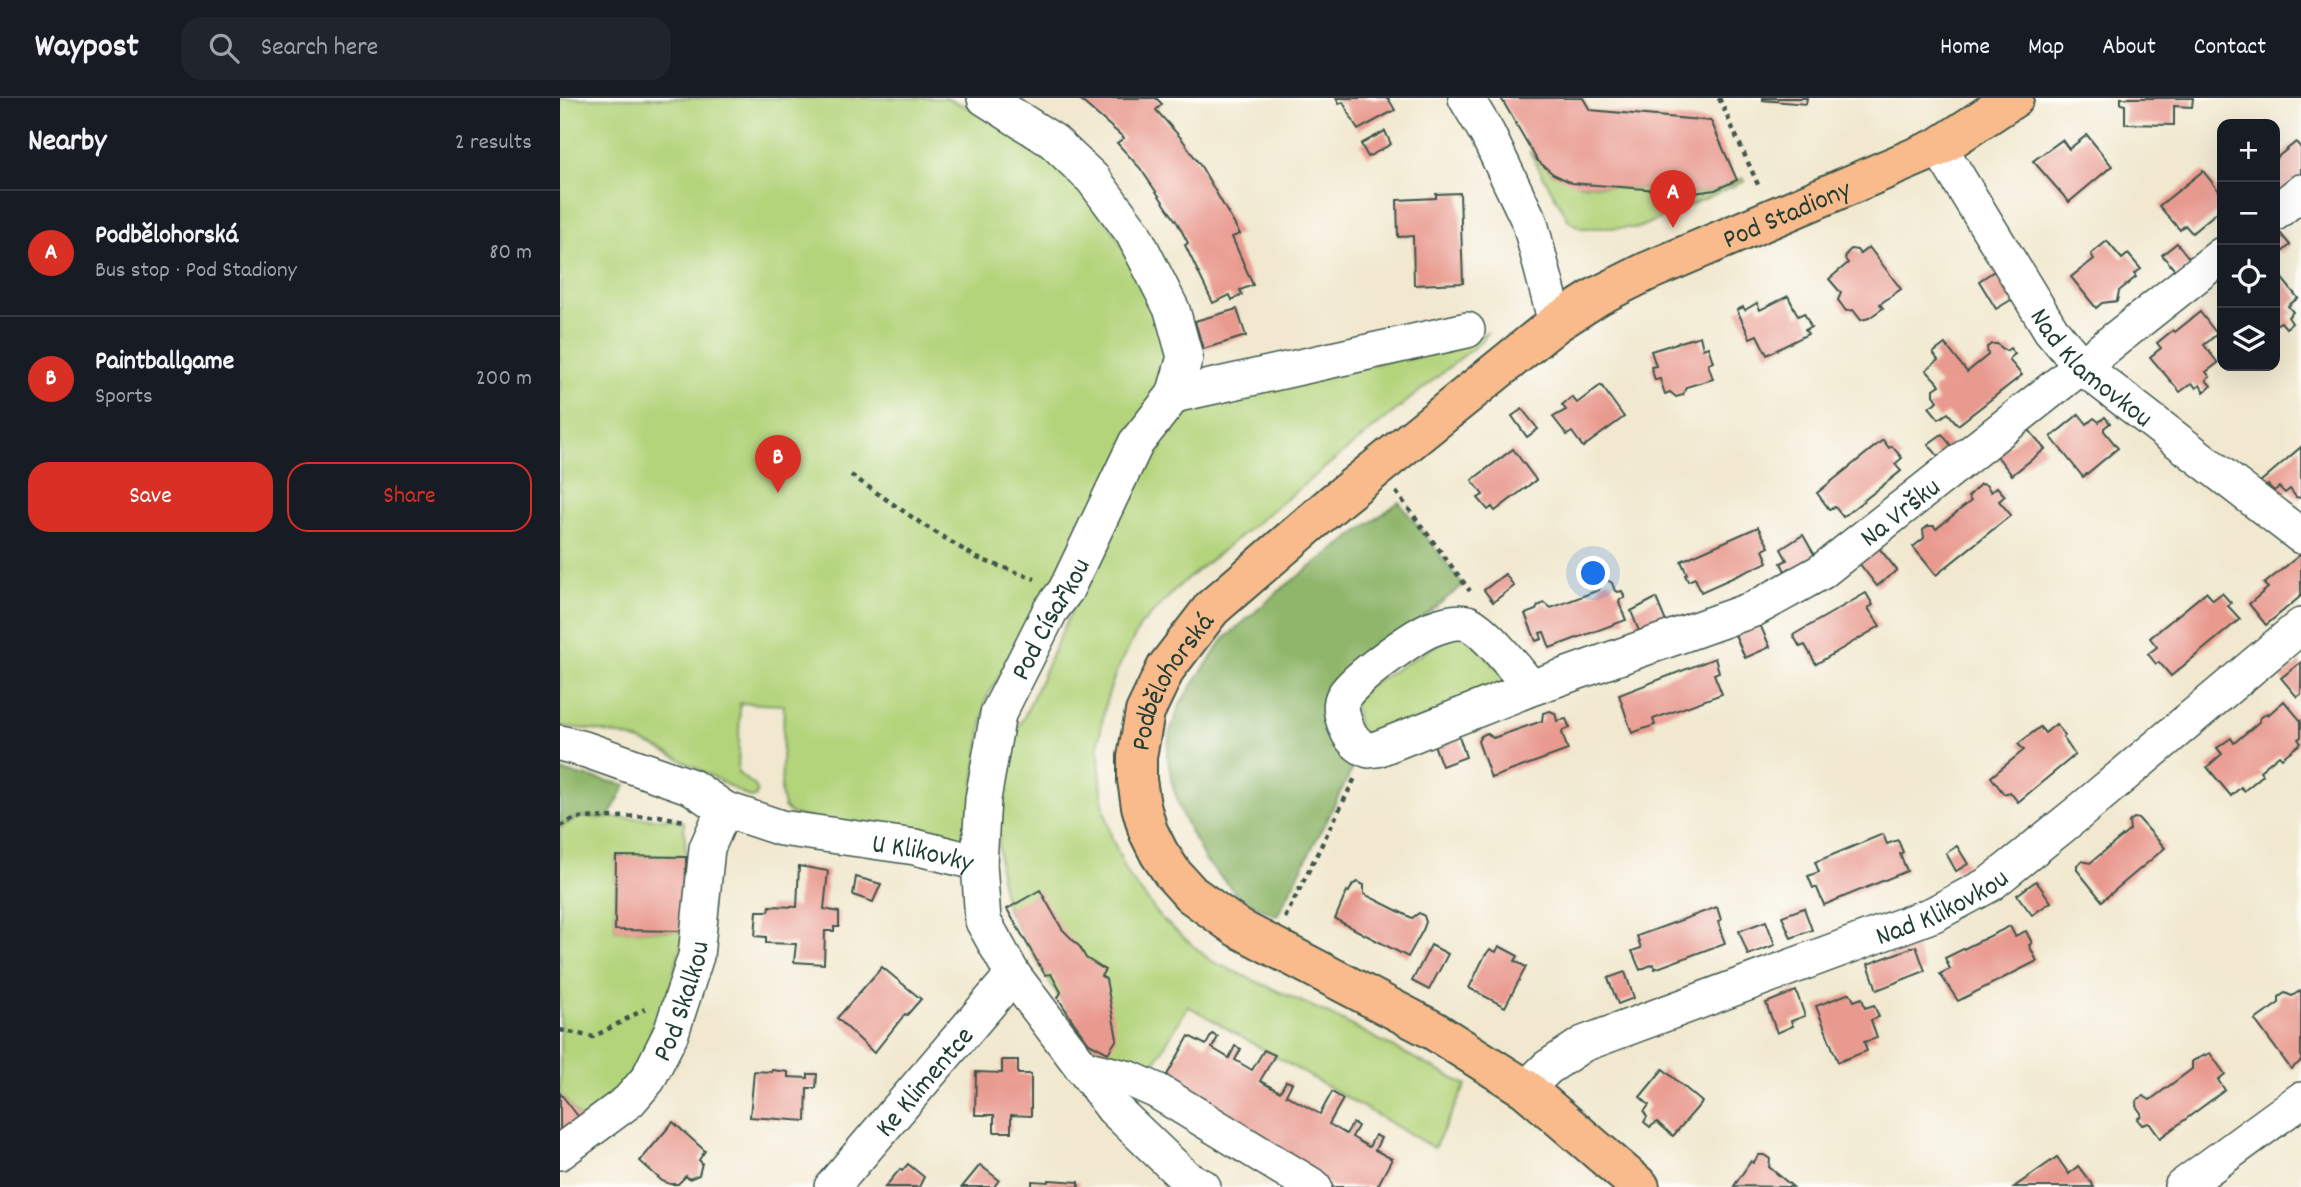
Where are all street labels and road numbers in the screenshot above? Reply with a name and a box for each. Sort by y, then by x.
street label: Pod Stadiony [1718,172,1859,262]
street label: Nad Klamovkou [2017,302,2160,440]
street label: Na Vršku [1853,470,1951,559]
street label: Pod Císařkou [1003,553,1103,689]
street label: Podbělohorská [1123,605,1227,754]
street label: U Klikovky [869,826,978,886]
street label: Nad Klikovkou [1871,861,2019,959]
street label: Pod Skalkou [645,940,722,1070]
street label: Ke Klimentce [868,1019,986,1148]

